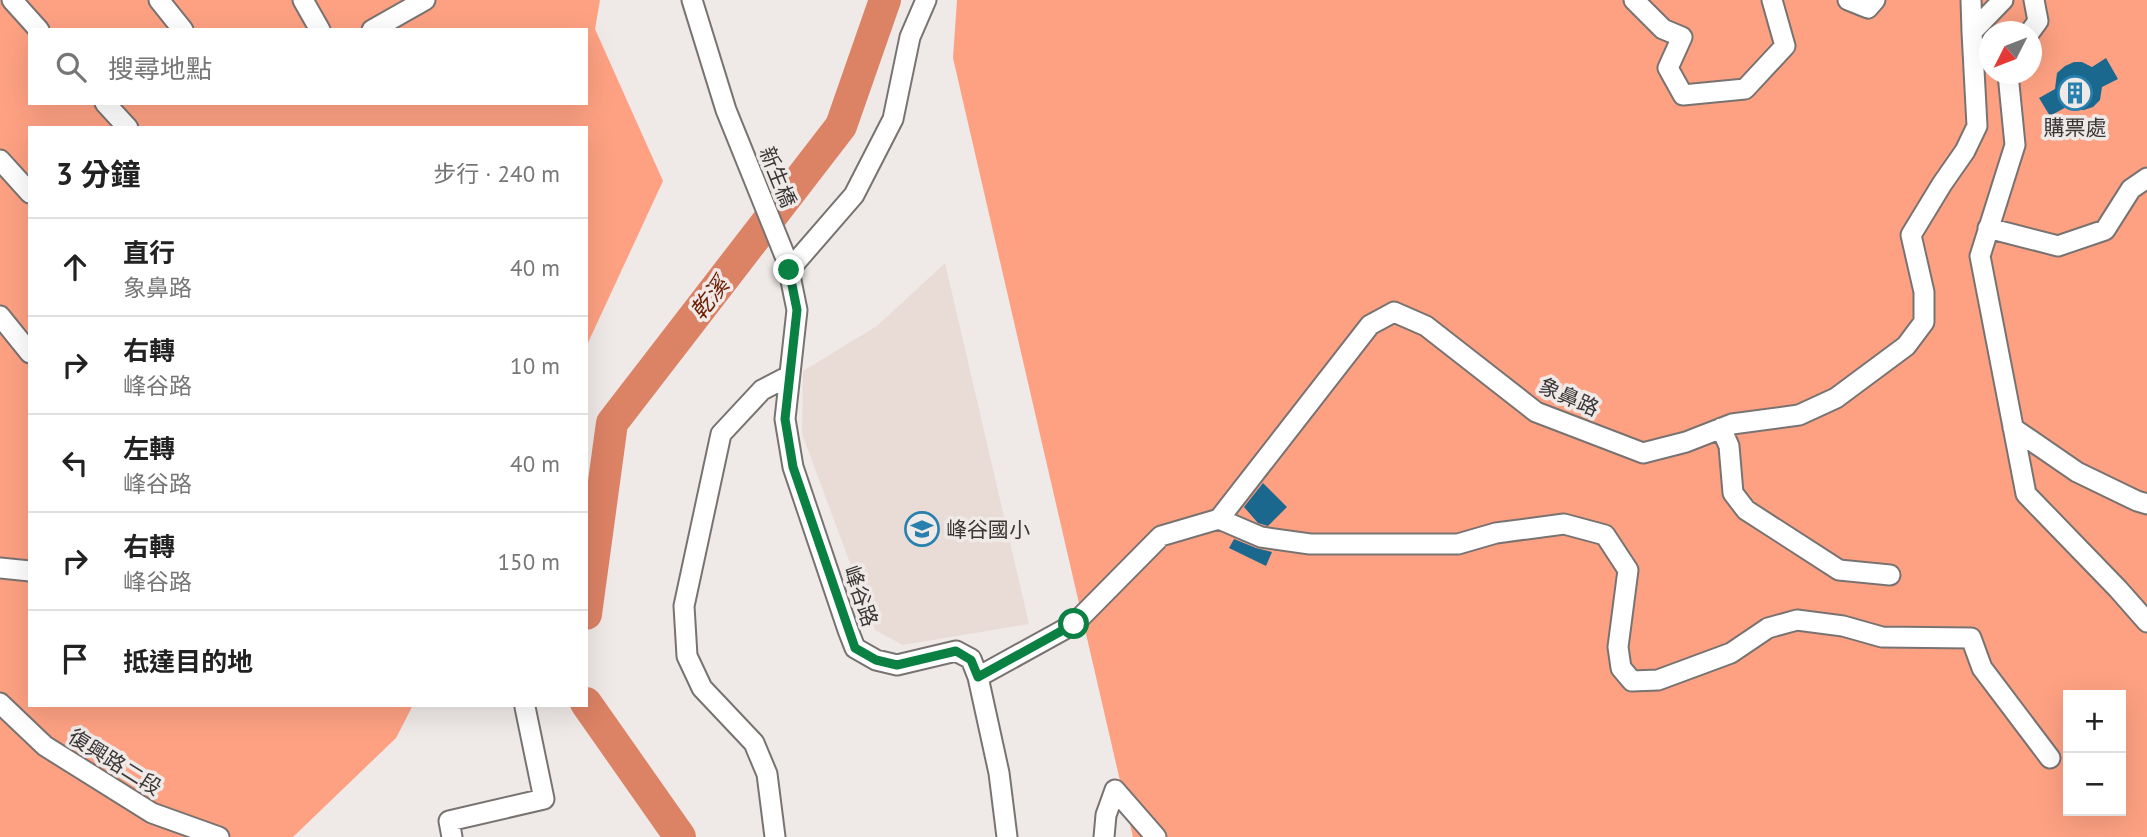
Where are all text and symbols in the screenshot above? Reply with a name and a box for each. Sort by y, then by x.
north arrow [1979,21,2042,84]
search box [28,28,588,105]
icon: search [52,48,90,86]
text: 搜尋地點 [108,52,212,85]
building icon: 購票處 [2056,74,2094,112]
place label: 購票處 [2044,114,2107,141]
street label: 新生橋 [754,143,802,211]
text: 3 分鐘 [56,154,141,193]
text: 步行 · 240 m [433,159,560,188]
text: 直行 [123,236,175,269]
icon: ahead [56,248,94,286]
text: 40 m [510,253,560,282]
route end [773,254,804,285]
water label: 乾溪 [683,269,736,325]
text: 象鼻路 [123,273,192,302]
text: 右轉 [123,334,175,367]
icon: right [56,346,94,384]
text: 10 m [510,351,560,380]
text: 峰谷路 [123,371,192,400]
street label: 象鼻路 [1535,372,1603,422]
text: 左轉 [123,432,175,465]
icon: left [56,444,94,482]
text: 40 m [510,449,560,478]
text: 峰谷路 [123,469,192,498]
school or university icon: 峰谷國小 [903,510,941,548]
place label: 峰谷國小 [946,516,1030,543]
text: 右轉 [123,530,175,563]
icon: right [56,542,94,580]
text: 150 m [498,547,560,576]
street label: 峰谷路 [838,562,884,630]
text: 峰谷路 [123,567,192,596]
route start [1058,608,1089,639]
icon: arrive [56,640,94,678]
text: 抵達目的地 [123,645,253,678]
map controls [2063,690,2126,816]
button: + [2063,690,2126,753]
street label: 復興路二段 [63,723,167,801]
button: − [2063,753,2126,816]

